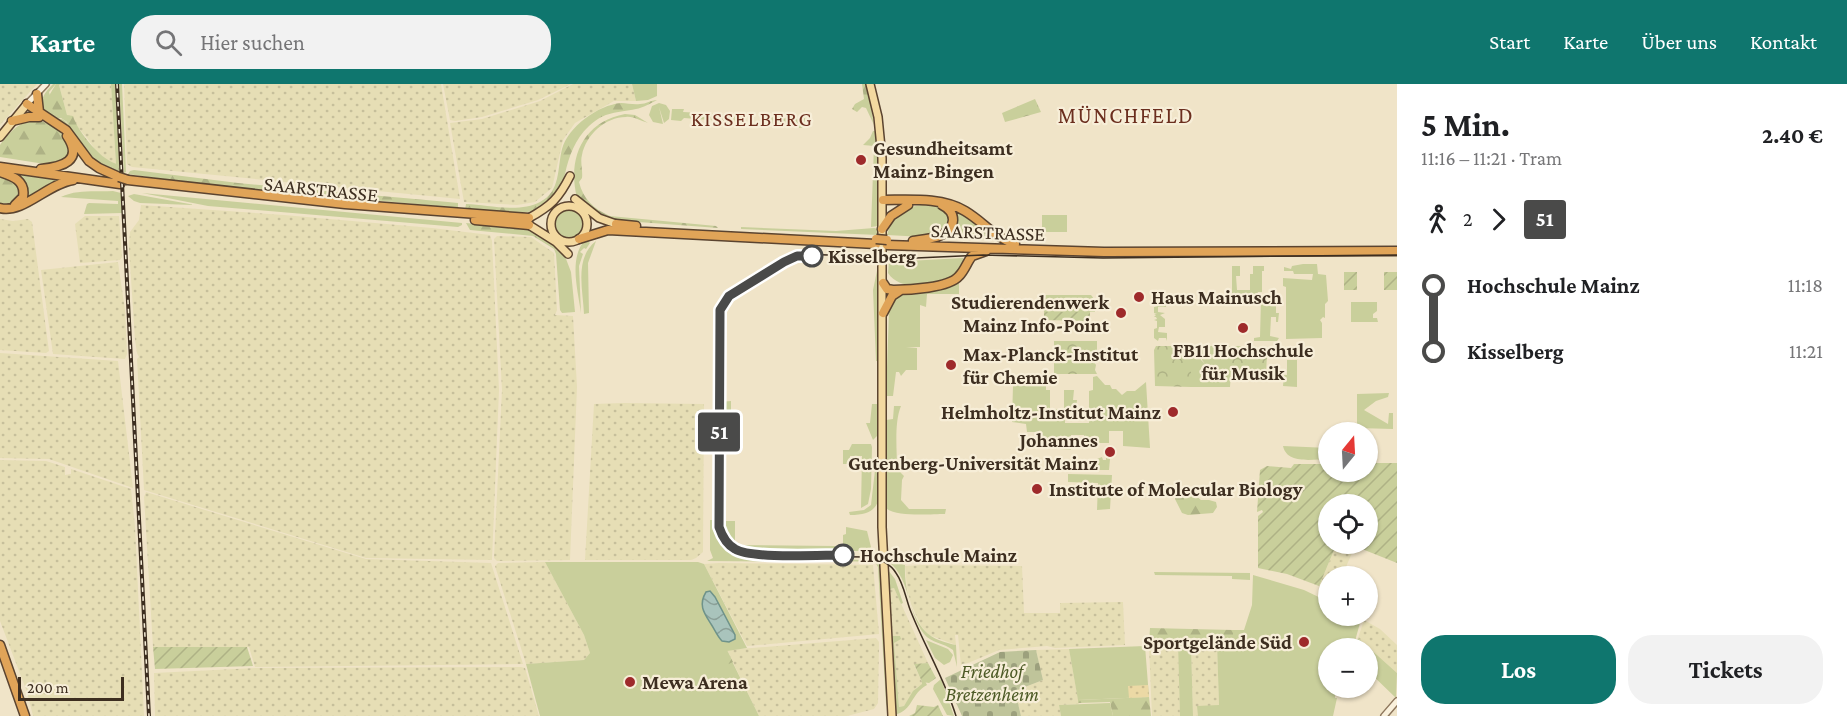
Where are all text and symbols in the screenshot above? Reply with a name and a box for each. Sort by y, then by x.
search box [131,15,551,69]
icon: search [152,26,185,59]
text: Karte [30,27,95,58]
text: Hier suchen [200,30,305,55]
text: Start [1489,30,1530,54]
text: Karte [1563,30,1608,54]
text: Über uns [1641,30,1717,54]
text: Kontakt [1750,30,1817,54]
district label: MÜNCHFELD [1058,103,1194,128]
text: 5 Min. [1421,106,1510,143]
district label: KISSELBERG [691,107,813,131]
text: 2.40 € [1762,123,1823,148]
place label: Gesundheitsamt Mainz-Bingen [873,137,1014,182]
text: 11:16 – 11:21 · Tram [1421,147,1562,169]
marker: Gesundheitsamt Mainz-Bingen [854,153,868,167]
street label: SAARSTRASSE [263,172,379,206]
icon: walk [1421,203,1454,236]
icon: forward [1482,203,1515,236]
text: 51 [1536,207,1554,231]
text: 2 [1463,208,1473,230]
street label: SAARSTRASSE [930,219,1046,245]
marker: Kisselberg [801,245,823,267]
place label: Kisselberg [828,245,916,267]
text: Hochschule Mainz [1467,273,1640,298]
text: 11:18 [1788,274,1823,296]
place label: Haus Mainusch [1151,286,1283,308]
marker: Haus Mainusch [1132,290,1146,304]
place label: Studierendenwerk Mainz Info-Point [951,291,1110,336]
marker: Studierendenwerk Mainz Info-Point [1114,306,1128,320]
marker: FB11 Hochschule für Musik [1236,321,1250,335]
place label: FB11 Hochschule für Musik [1173,339,1313,384]
text: Kisselberg [1467,339,1564,364]
text: 11:21 [1789,340,1823,362]
place label: Max-Planck-Institut für Chemie [963,343,1139,388]
marker: Max-Planck-Institut für Chemie [944,358,958,372]
place label: Helmholtz-Institut Mainz [941,401,1161,423]
marker: Helmholtz-Institut Mainz [1166,405,1180,419]
line badge: 51 [692,412,746,452]
text: 51 [710,420,728,444]
north arrow [1318,422,1378,482]
map controls [1318,422,1378,698]
place label: Johannes Gutenberg-Universität Mainz [848,429,1098,474]
marker: Johannes Gutenberg-Universität Mainz [1103,445,1117,459]
place label: Institute of Molecular Biology [1049,478,1303,500]
marker: Institute of Molecular Biology [1030,482,1044,496]
button: locate [1318,494,1378,554]
marker: Hochschule Mainz [832,544,854,566]
place label: Hochschule Mainz [860,544,1017,566]
button: + [1318,566,1378,626]
place label: Sportgelände Süd [1143,631,1292,653]
marker: Sportgelände Süd [1297,635,1311,649]
button: Los [1421,635,1616,704]
button: Tickets [1628,635,1823,704]
button: − [1318,638,1378,698]
park label: Friedhof Bretzenheim [945,660,1039,705]
place label: Mewa Arena [642,671,748,693]
scale bar [18,674,124,702]
marker: Mewa Arena [623,675,637,689]
text: 200 m [27,679,69,696]

